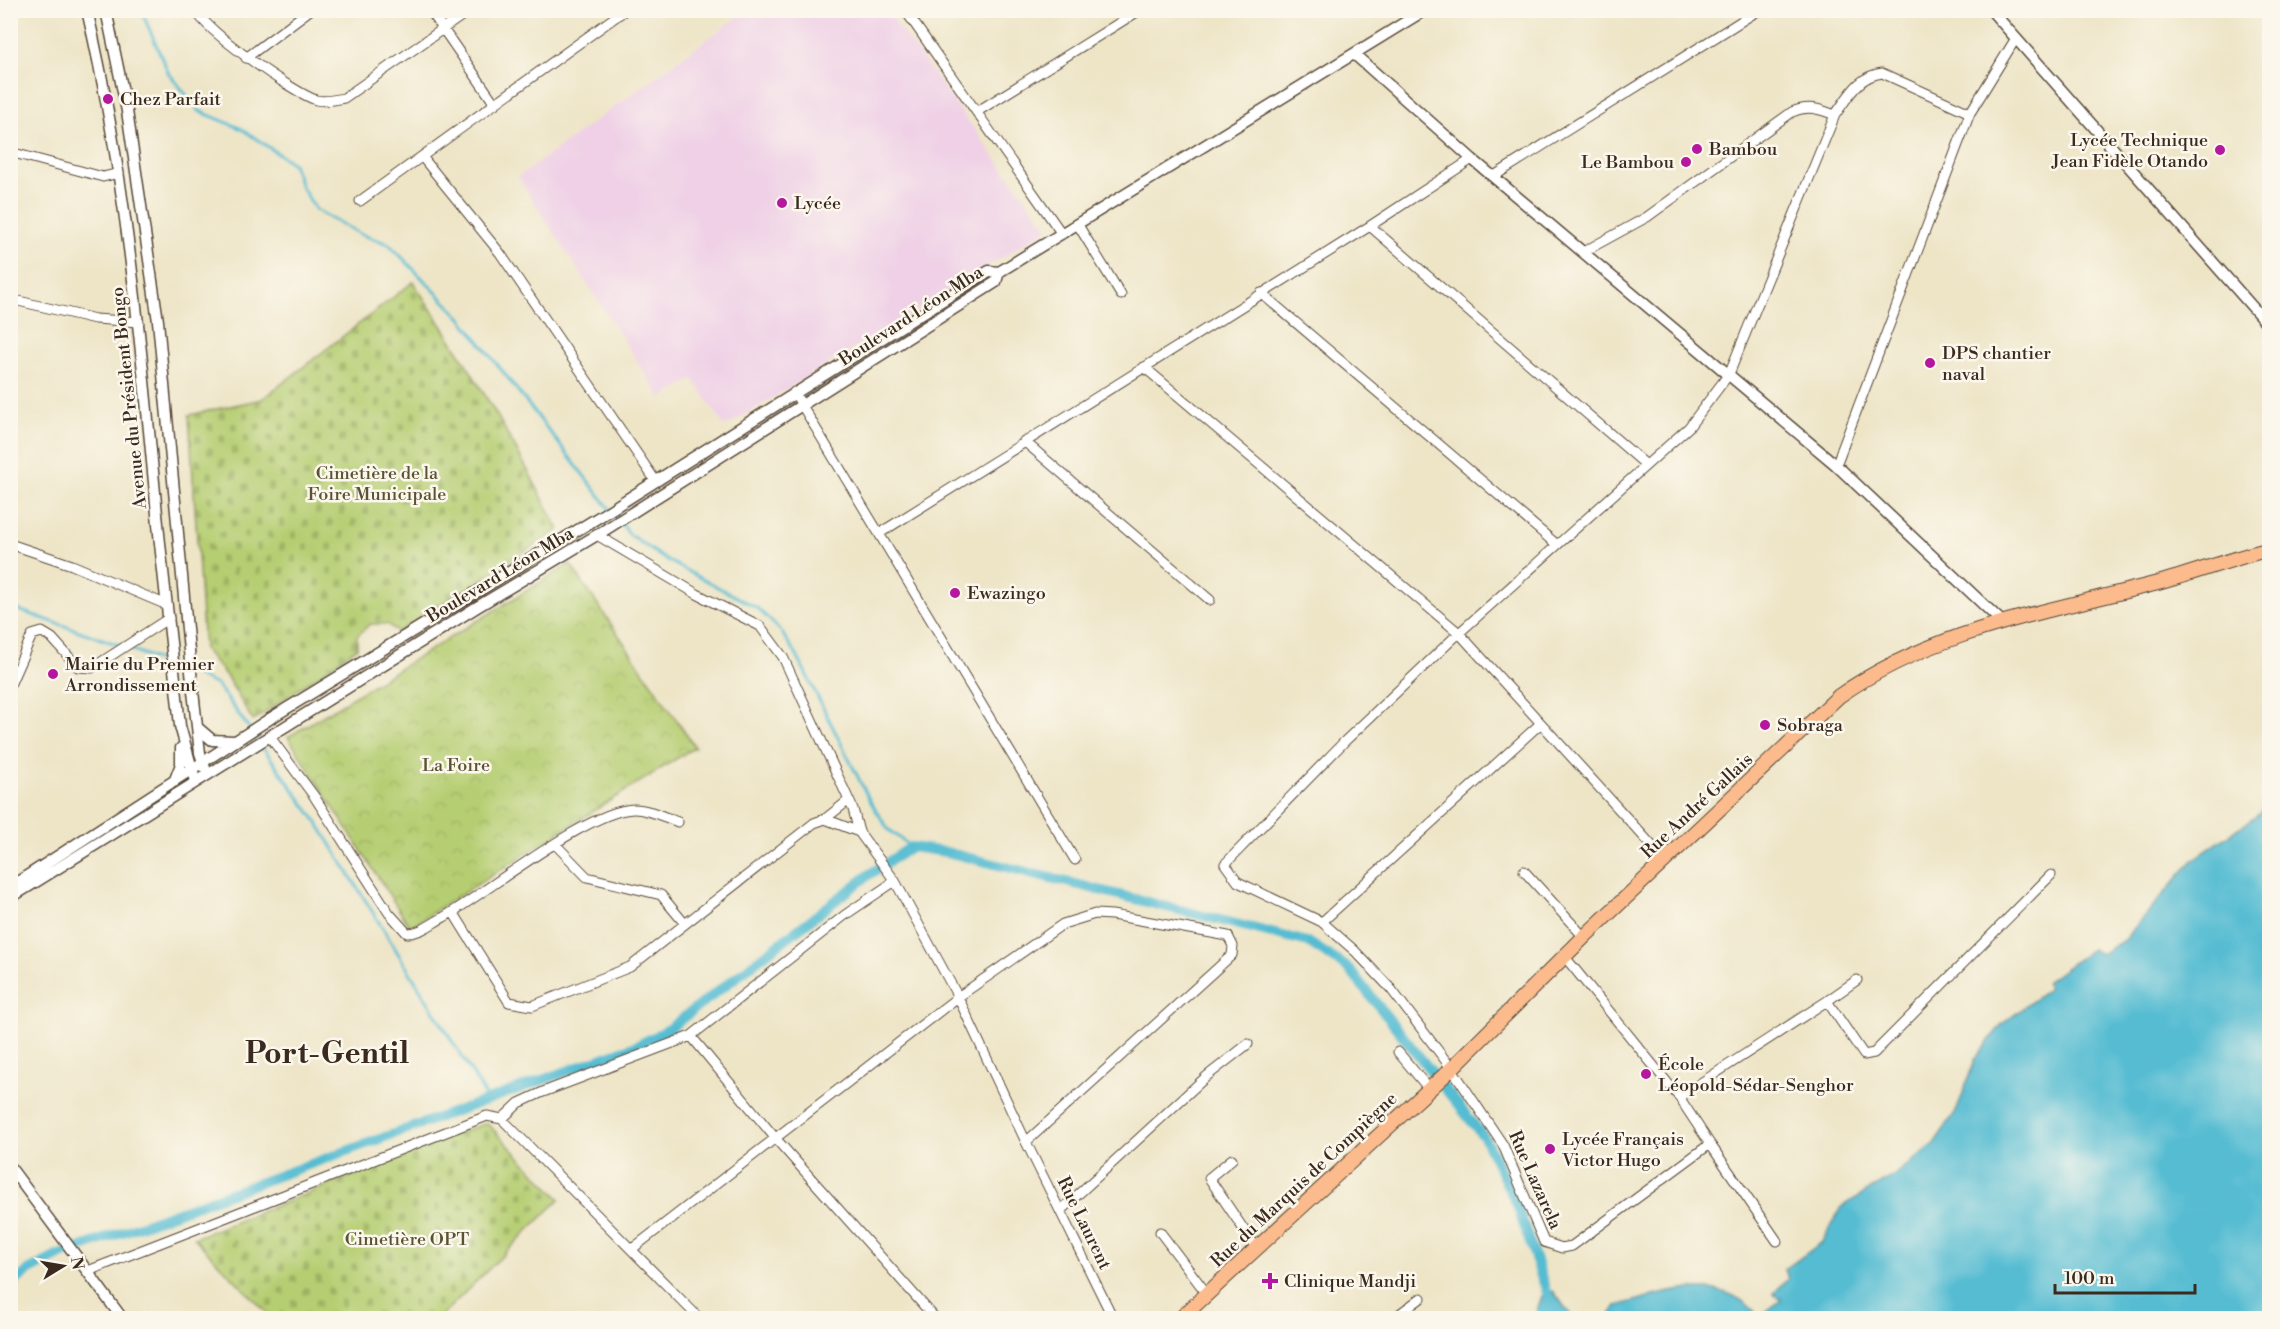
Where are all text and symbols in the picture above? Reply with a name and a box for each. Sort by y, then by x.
place label: Chez Parfait [120,88,222,111]
marker: Chez Parfait [101,92,115,106]
place label: Lycée Technique Jean Fidèle Otando [2051,129,2208,173]
place label: Bambou [1708,138,1778,161]
marker: Bambou [1690,142,1704,156]
marker: Lycée Technique Jean Fidèle Otando [2213,143,2227,157]
place label: Le Bambou [1581,151,1675,174]
marker: Le Bambou [1679,155,1693,169]
place label: Lycée [794,192,841,215]
marker: Lycée [775,196,789,210]
street label: Boulevard Léon Mba [834,260,988,372]
street label: Avenue du Président Bongo [106,286,152,511]
place label: DPS chantier naval [1942,342,2051,386]
marker: DPS chantier naval [1923,356,1937,370]
park label: Cimetière de la Foire Municipale [308,462,446,506]
street label: Boulevard Léon Mba [421,521,579,629]
place label: Ewazingo [967,582,1046,605]
marker: Ewazingo [948,586,962,600]
place label: Mairie du Premier Arrondissement [64,653,215,697]
marker: Mairie du Premier Arrondissement [46,667,60,681]
place label: Sobraga [1777,714,1844,737]
marker: Sobraga [1758,718,1772,732]
street label: Rue André Gallais [1636,748,1758,864]
park label: La Foire [422,754,490,777]
district label: Port-Gentil [245,1035,409,1073]
place label: École Léopold-Sédar-Senghor [1658,1053,1854,1097]
marker: École Léopold-Sédar-Senghor [1639,1067,1653,1081]
street label: Rue du Marquis de Compiègne [1206,1087,1402,1273]
street label: Rue Lazarela [1503,1127,1567,1234]
place label: Lycée Français Victor Hugo [1561,1128,1684,1172]
marker: Lycée Français Victor Hugo [1543,1142,1557,1156]
street label: Rue Laurent [1052,1173,1117,1274]
park label: Cimetière OPT [345,1228,469,1251]
north arrow [33,1236,93,1296]
text: N [66,1255,88,1272]
scale bar [2055,1257,2194,1295]
text: 100 m [2064,1267,2115,1290]
place label: Clinique Mandji [1284,1270,1416,1293]
marker: Clinique Mandji [1261,1272,1279,1290]

